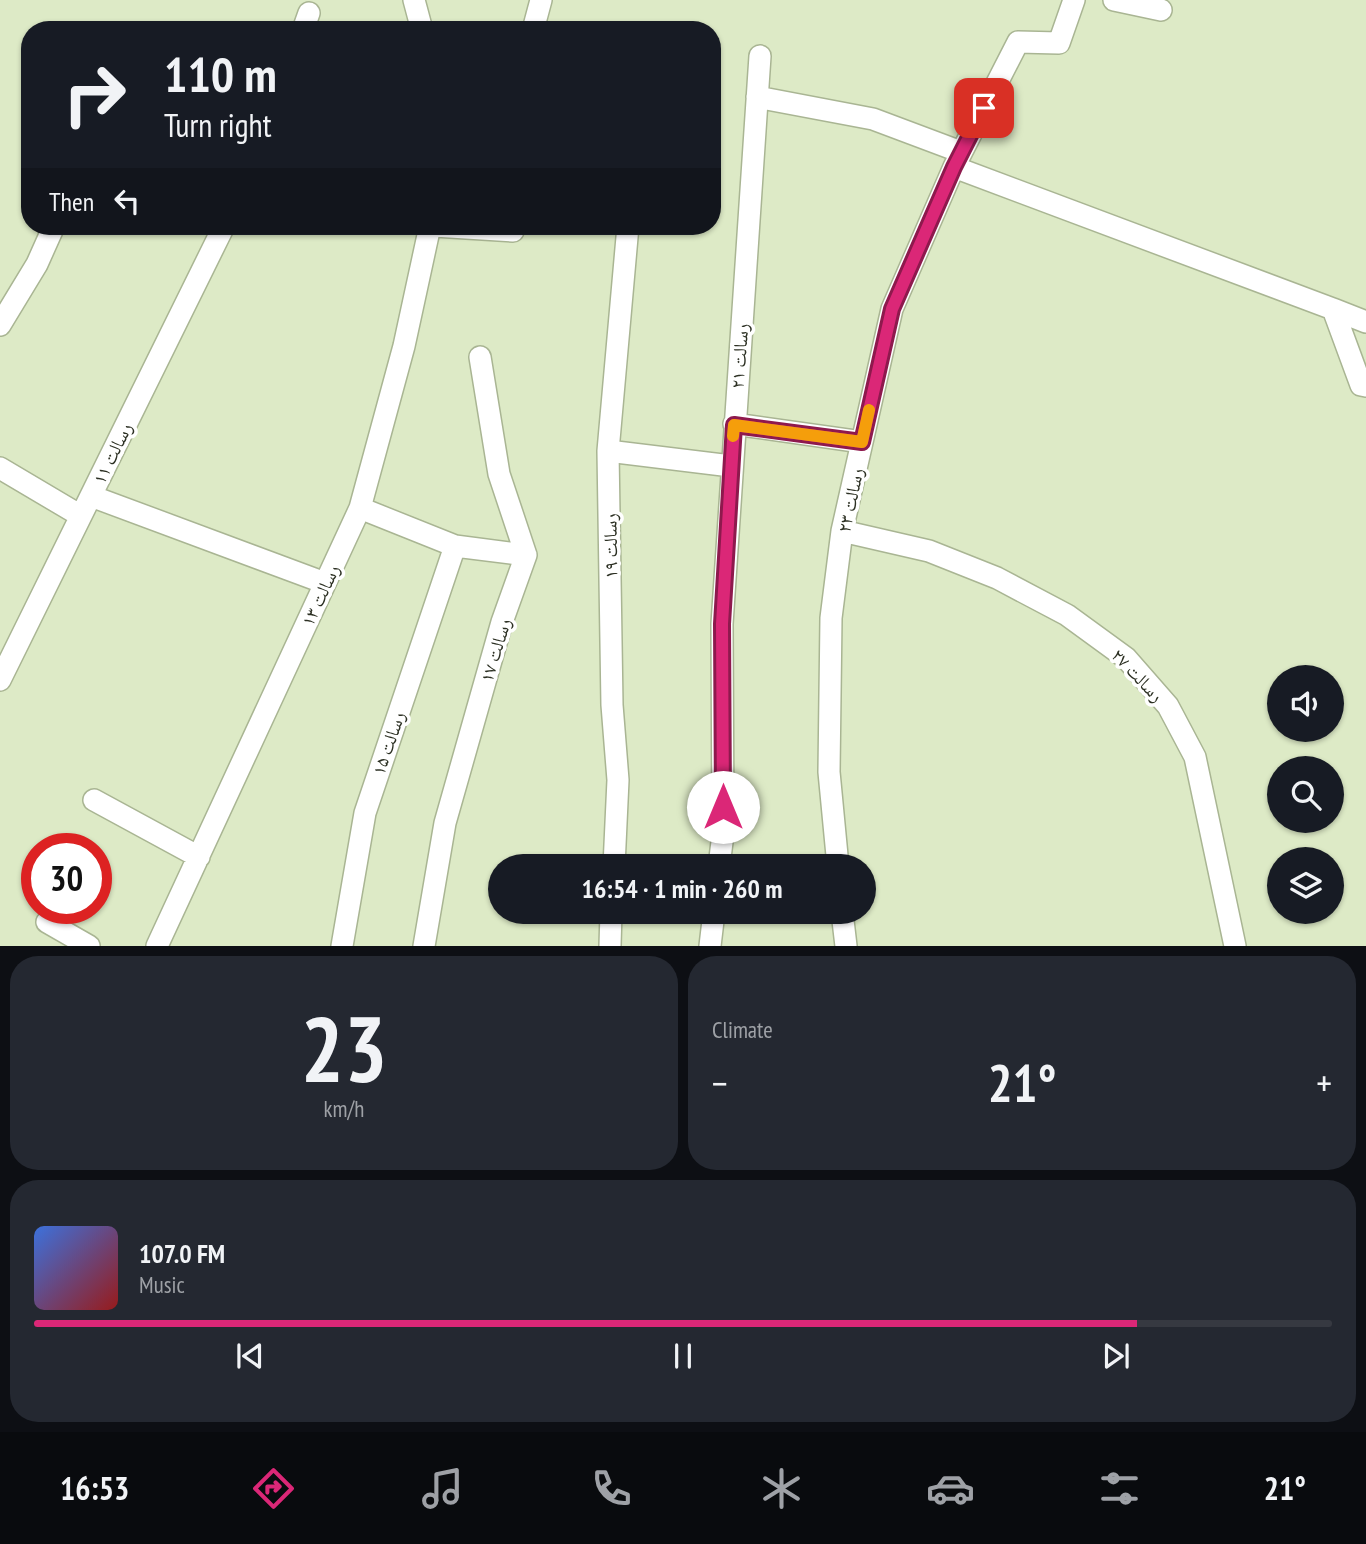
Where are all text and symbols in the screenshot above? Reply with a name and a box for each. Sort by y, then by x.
text: 110 m [164,42,277,106]
icon: right [49,49,140,140]
pin [954,78,1014,138]
icon: arrive [965,89,1003,127]
text: Turn right [164,104,272,146]
icon: left [108,182,146,220]
text: Then [49,185,94,218]
street label: رسالت ۲۱ [725,323,753,389]
street label: رسالت ۱۱ [87,418,137,488]
street label: رسالت ۲۳ [831,466,869,534]
street label: رسالت ۱۹ [597,513,623,579]
street label: رسالت ۱۳ [295,560,345,630]
street label: رسالت ۱۷ [474,615,516,685]
street label: رسالت ۲۷ [1107,643,1169,707]
map controls [1267,665,1344,924]
button: sound [1267,665,1344,742]
street label: رسالت ۱۵ [366,708,410,778]
button: search [1267,756,1344,833]
position arrow [686,770,760,844]
speed limit sign: 30 [21,833,112,924]
button: layers [1267,847,1344,924]
text: 16:54 · 1 min · 260 m [582,872,782,905]
text: 23 [301,989,388,1107]
text: Climate [712,1015,773,1044]
text: 21° [988,1049,1056,1116]
text: − [712,1058,728,1107]
text: + [1316,1058,1332,1107]
text: km/h [324,1094,364,1123]
text: 107.0 FM [139,1237,225,1270]
text: Music [139,1270,185,1299]
icon: previous [231,1337,269,1375]
icon: pause [664,1337,702,1375]
icon: next [1097,1337,1135,1375]
icon: directions [249,1464,298,1513]
icon: music [418,1464,467,1513]
icon: phone [587,1464,636,1513]
icon: climate [757,1464,806,1513]
icon: car [926,1464,975,1513]
icon: filters [1095,1464,1144,1513]
text: 16:53 [60,1467,129,1509]
text: 21° [1264,1467,1306,1509]

